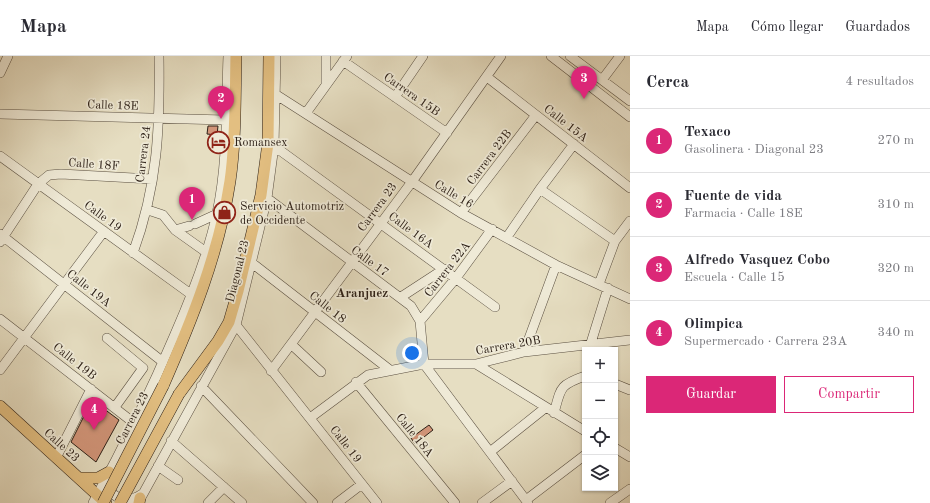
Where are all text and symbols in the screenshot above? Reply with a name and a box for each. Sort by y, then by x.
text: Mapa [20,18,67,37]
text: Mapa [696,20,729,34]
text: Cómo llegar [751,20,823,34]
text: Guardados [845,20,910,34]
pin: 3 [571,66,597,99]
street label: Carrera 15B [381,70,442,119]
text: Cerca [646,74,689,91]
text: 4 resultados [846,75,914,88]
pin: 2 [208,86,234,119]
street label: Calle 18E [87,99,139,113]
street label: Calle 15A [541,102,590,145]
street label: Carrera 24 [135,125,153,183]
text: Texaco [684,125,731,140]
street label: Carrera 22B [465,128,514,187]
hotel icon: Romansex [206,129,232,155]
text: 1 [655,134,663,147]
text: 270 m [877,134,914,147]
place label: Romansex [234,137,287,149]
text: Gasolinera · Diagonal 23 [684,143,824,156]
street label: Calle 18F [68,157,120,173]
street label: Calle 16 [432,179,475,211]
street label: Carrera 23 [356,181,400,234]
pin: 1 [179,187,205,220]
text: Fuente de vida [684,189,782,204]
text: 2 [655,198,663,211]
text: 310 m [877,198,914,211]
street label: Calle 19 [81,199,123,234]
shop icon: Servicio Automotriz de Occidente [211,200,237,226]
place label: Servicio Automotriz de Occidente [240,201,344,227]
text: Farmacia · Calle 18E [684,207,803,220]
street label: Calle 16A [386,211,435,251]
street label: Diagonal 23 [224,239,252,304]
street label: Carrera 22A [423,240,473,300]
street label: Calle 17 [348,244,390,279]
text: Alfredo Vasquez Cobo [684,253,830,268]
text: 3 [655,262,663,275]
text: 320 m [877,262,914,275]
street label: Calle 19A [64,268,113,310]
text: Escuela · Calle 15 [684,271,785,284]
district label: Aranjuez [336,287,388,300]
street label: Calle 18 [307,290,348,326]
text: Olimpica [684,317,743,332]
text: 4 [655,326,663,339]
text: 340 m [877,326,914,339]
street label: Carrera 20B [475,334,542,358]
text: Supermercado · Carrera 23A [684,335,847,348]
street label: Calle 19B [50,341,98,382]
your location [402,343,422,363]
map controls [582,347,618,491]
button: + [582,347,618,383]
button: Guardar [646,376,776,413]
button: Compartir [784,376,914,413]
button: − [582,383,618,419]
street label: Carrera 23 [114,390,151,447]
pin: 4 [81,397,107,430]
street label: Calle 18A [393,411,435,460]
button: locate [582,419,618,455]
street label: Calle 19 [327,424,363,465]
street label: Calle 23 [41,427,81,465]
button: layers [582,455,618,491]

